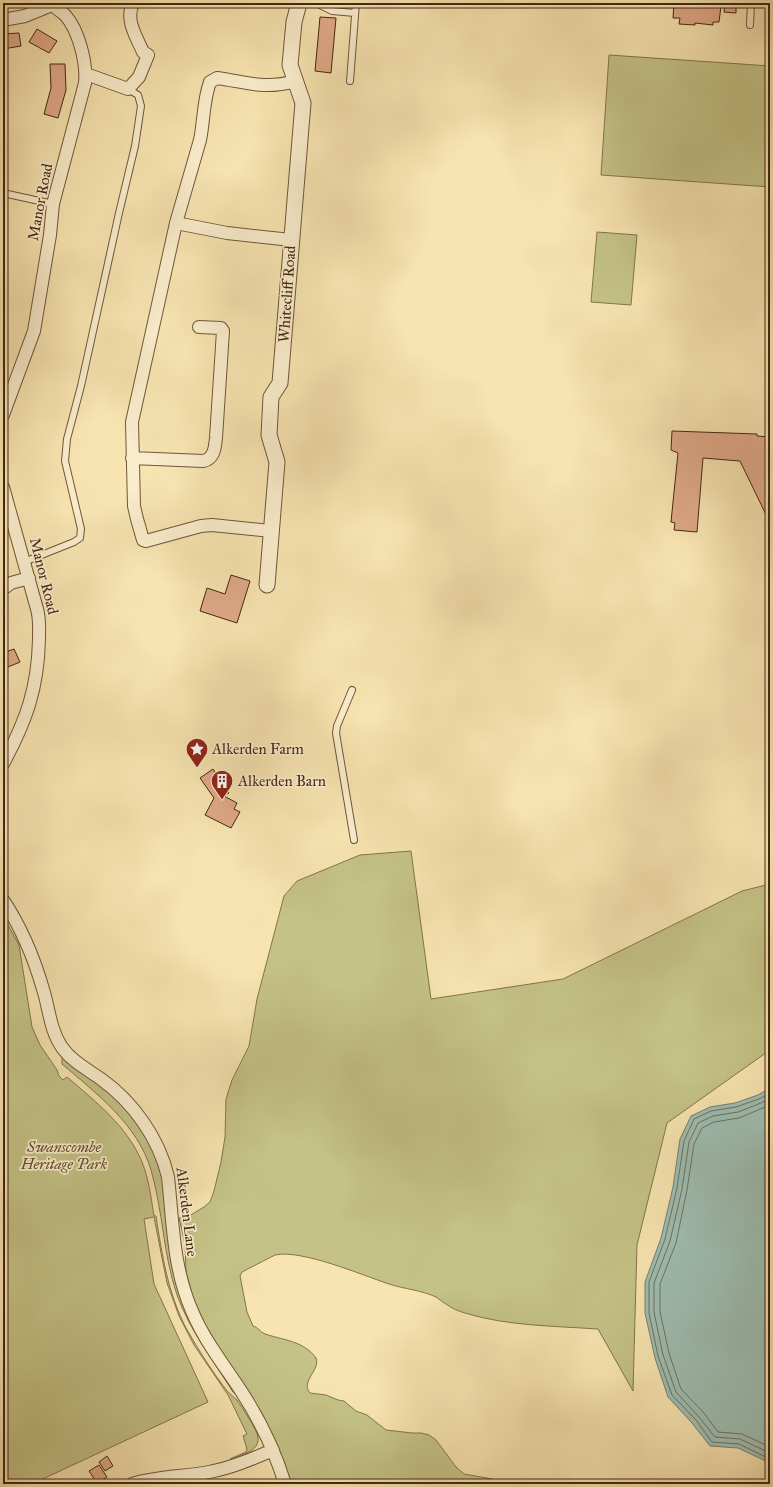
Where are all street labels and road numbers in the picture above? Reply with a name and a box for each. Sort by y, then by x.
street label: Manor Road [24,161,56,242]
street label: Whitecliff Road [275,245,299,343]
street label: Manor Road [26,536,62,617]
street label: Alkerden Lane [172,1165,201,1258]

